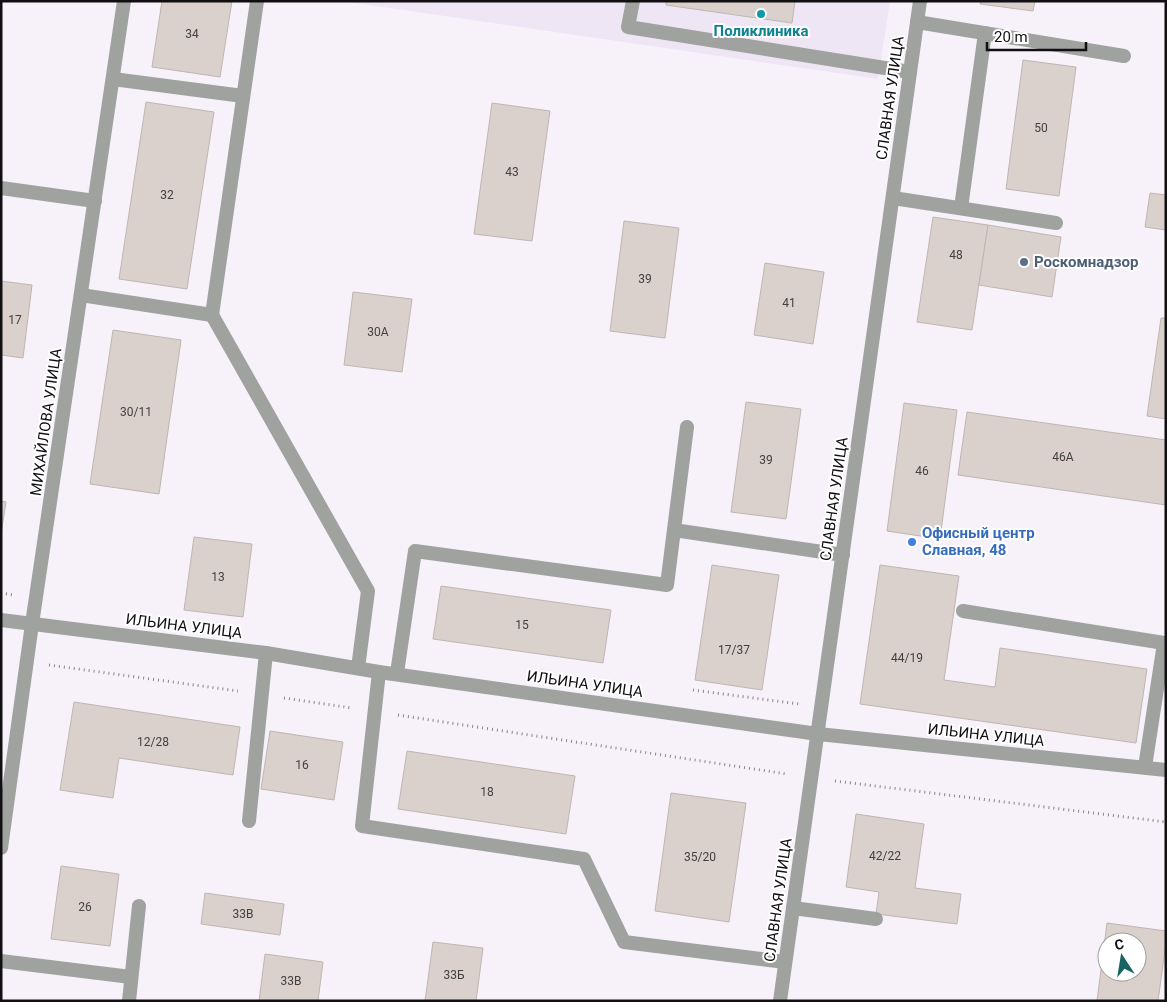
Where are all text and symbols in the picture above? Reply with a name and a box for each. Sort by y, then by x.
marker: Поликлиника [755,8,767,20]
scale bar [987,20,1086,52]
place label: Поликлиника [714,22,808,40]
house number: 34 [185,27,199,41]
text: 20 m [994,28,1028,46]
street label: СЛАВНАЯ УЛИЦА [872,35,908,161]
house number: 50 [1034,121,1048,135]
house number: 43 [505,165,519,179]
house number: 32 [160,188,174,202]
house number: 48 [949,248,963,262]
place label: Роскомнадзор [1034,253,1138,271]
marker: Роскомнадзор [1018,256,1030,268]
house number: 39 [638,272,652,286]
house number: 41 [782,296,796,310]
house number: 17 [8,313,22,327]
house number: 30А [367,325,389,339]
street label: МИХАЙЛОВА УЛИЦА [27,347,65,497]
house number: 30/11 [120,405,152,419]
street label: СЛАВНАЯ УЛИЦА [816,436,852,562]
house number: 46А [1052,450,1074,464]
house number: 39 [759,453,773,467]
house number: 46 [915,464,929,478]
place label: Офисный центр Славная, 48 [922,524,1035,559]
marker: Офисный центр Славная, 48 [906,536,918,548]
house number: 13 [211,570,225,584]
street label: ИЛЬИНА УЛИЦА [125,610,243,642]
house number: 15 [515,618,529,632]
house number: 17/37 [718,643,750,657]
house number: 44/19 [891,651,923,665]
street label: ИЛЬИНА УЛИЦА [526,667,644,701]
street label: ИЛЬИНА УЛИЦА [927,720,1045,750]
house number: 12/28 [137,735,169,749]
house number: 16 [295,758,309,772]
house number: 18 [480,785,494,799]
street label: СЛАВНАЯ УЛИЦА [760,837,796,963]
house number: 42/22 [869,849,901,863]
house number: 35/20 [684,850,716,864]
house number: 26 [78,900,92,914]
house number: 33В [233,907,253,921]
north arrow [1097,932,1147,982]
text: С [1113,936,1125,953]
house number: 33Б [443,968,465,982]
house number: 33В [281,974,301,988]

